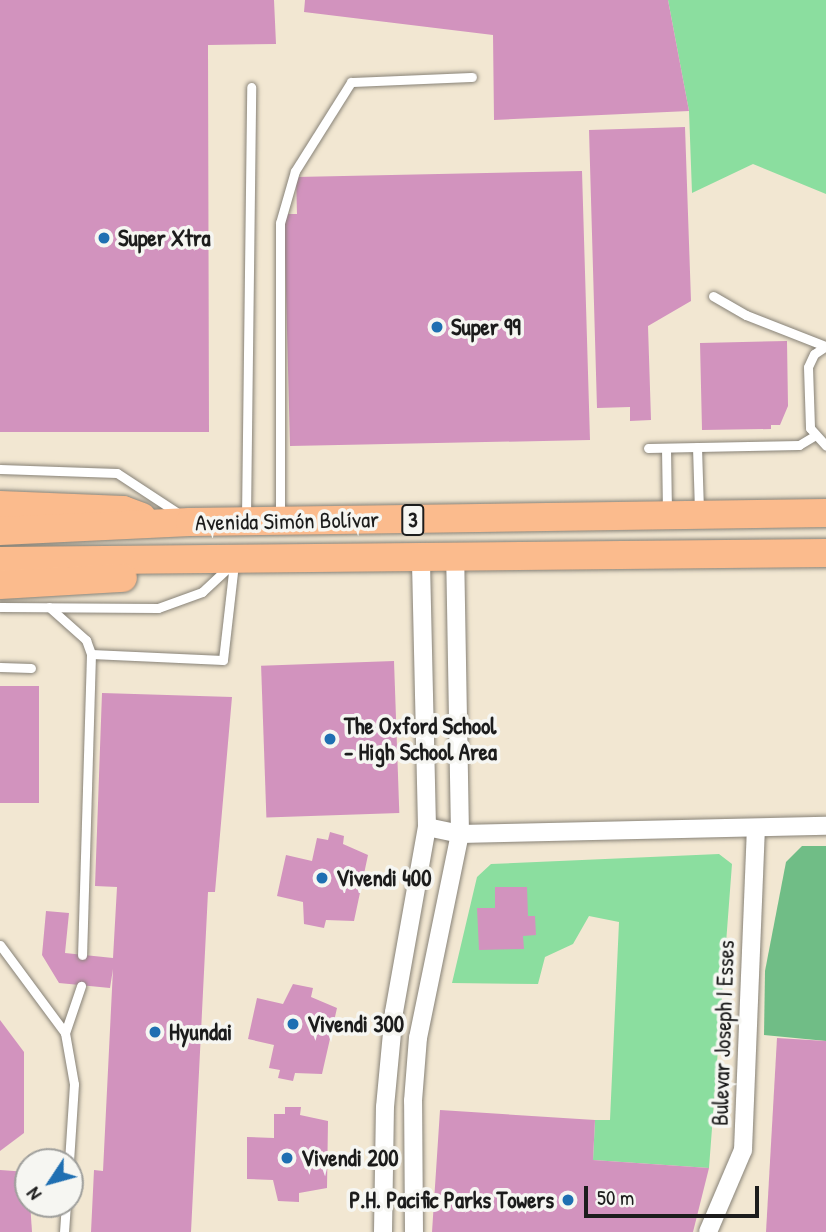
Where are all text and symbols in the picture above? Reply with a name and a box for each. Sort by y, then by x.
place label: Super Xtra [118,224,211,252]
marker: Super Xtra [96,230,112,246]
place label: Super 99 [451,313,521,341]
marker: Super 99 [429,319,445,335]
road number: 3 [401,503,425,538]
street label: Avenida Simón Bolívar [195,506,379,536]
place label: The Oxford School - High School Area [344,712,497,766]
marker: The Oxford School - High School Area [322,731,338,747]
place label: Vivendi 400 [336,864,431,892]
marker: Vivendi 400 [314,870,330,886]
street label: Bulevar Joseph I Esses [706,940,740,1126]
place label: Vivendi 300 [307,1010,404,1038]
marker: Vivendi 300 [285,1016,301,1032]
place label: Hyundai [169,1018,232,1046]
marker: Hyundai [147,1024,163,1040]
place label: Vivendi 200 [301,1144,399,1172]
north arrow [14,1148,84,1218]
marker: Vivendi 200 [279,1150,295,1166]
scale bar [588,1172,763,1216]
text: N [20,1182,47,1206]
text: 50 m [597,1183,634,1212]
place label: P.H. Pacific Parks Towers [349,1186,554,1214]
marker: P.H. Pacific Parks Towers [560,1192,576,1208]

